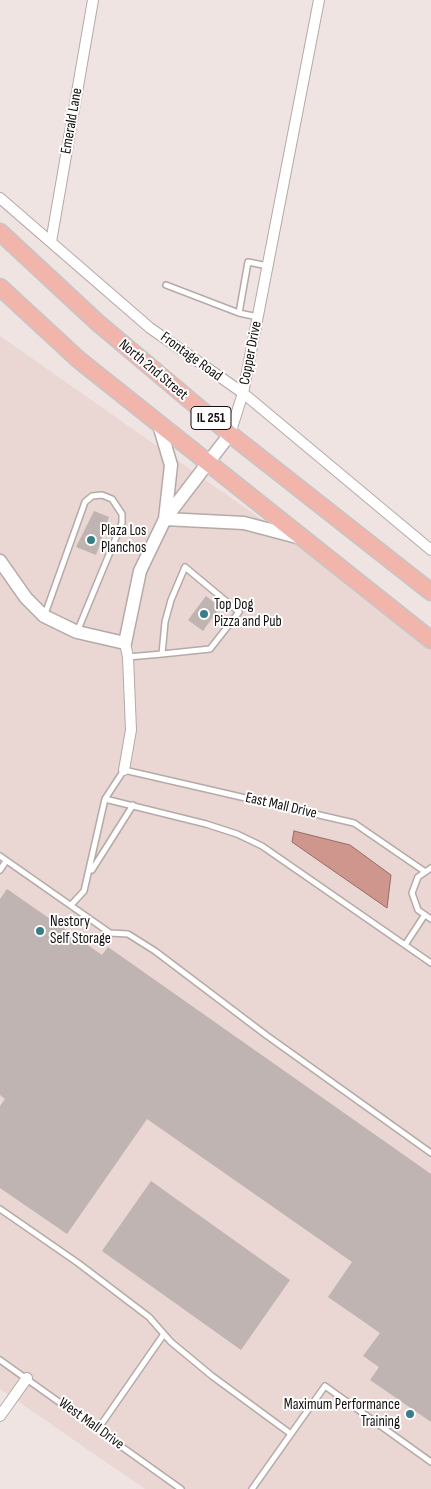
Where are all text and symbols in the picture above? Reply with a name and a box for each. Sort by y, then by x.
street label: Emerald Lane [57,87,87,155]
street label: Copper Drive [236,320,266,386]
street label: Frontage Road [157,329,225,385]
street label: North 2nd Street [115,336,191,404]
road number: IL 251 [191,406,231,429]
place label: Plaza Los Planchos [101,522,146,557]
marker: Plaza Los Planchos [85,534,97,546]
place label: Top Dog Pizza and Pub [214,596,282,631]
marker: Top Dog Pizza and Pub [198,608,210,620]
street label: East Mall Drive [243,789,319,823]
place label: Nestory Self Storage [50,913,111,948]
marker: Nestory Self Storage [34,925,46,937]
street label: West Mall Drive [55,1394,127,1454]
place label: Maximum Performance Training [284,1396,400,1431]
marker: Maximum Performance Training [404,1408,416,1420]

